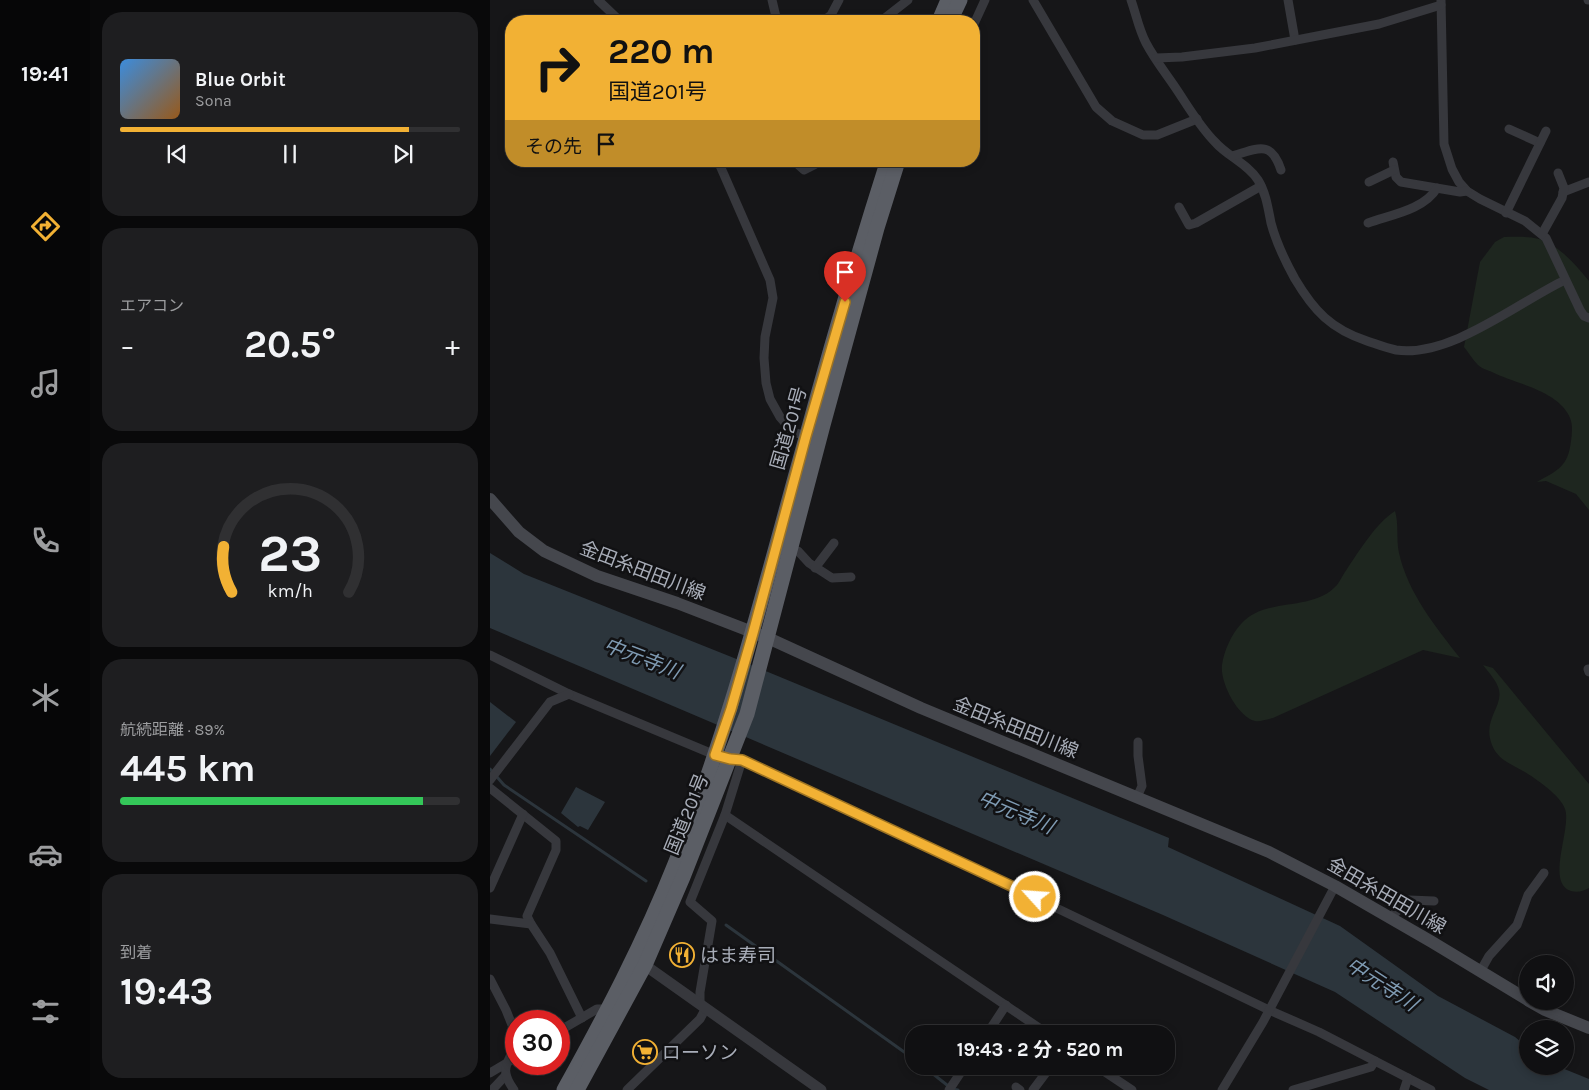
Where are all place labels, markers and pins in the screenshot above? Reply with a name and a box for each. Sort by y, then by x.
pin [824,251,866,302]
restaurant icon: はま寿司 [669,942,695,968]
place label: はま寿司 [700,945,776,967]
supermarket icon: ローソン [632,1039,658,1065]
place label: ローソン [662,1042,738,1064]

